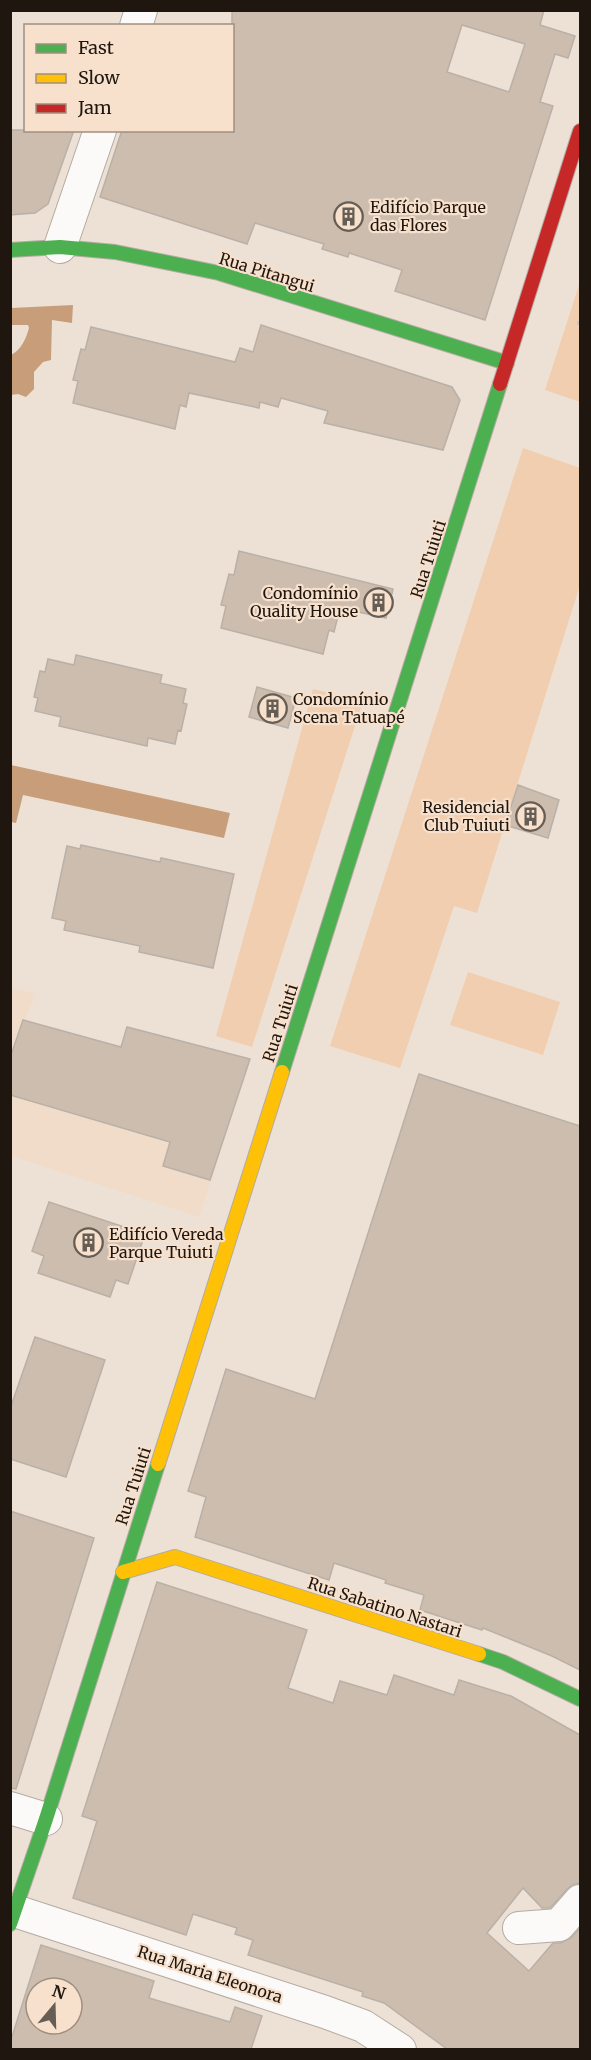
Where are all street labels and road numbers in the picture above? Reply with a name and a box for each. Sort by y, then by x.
street label: Rua Pitangui [217,248,317,296]
street label: Rua Tuiuti [406,517,450,601]
street label: Rua Tuiuti [258,981,302,1065]
street label: Rua Tuiuti [111,1444,155,1528]
street label: Rua Sabatino Nastari [305,1573,465,1641]
street label: Rua Maria Eleonora [135,1941,285,2007]

